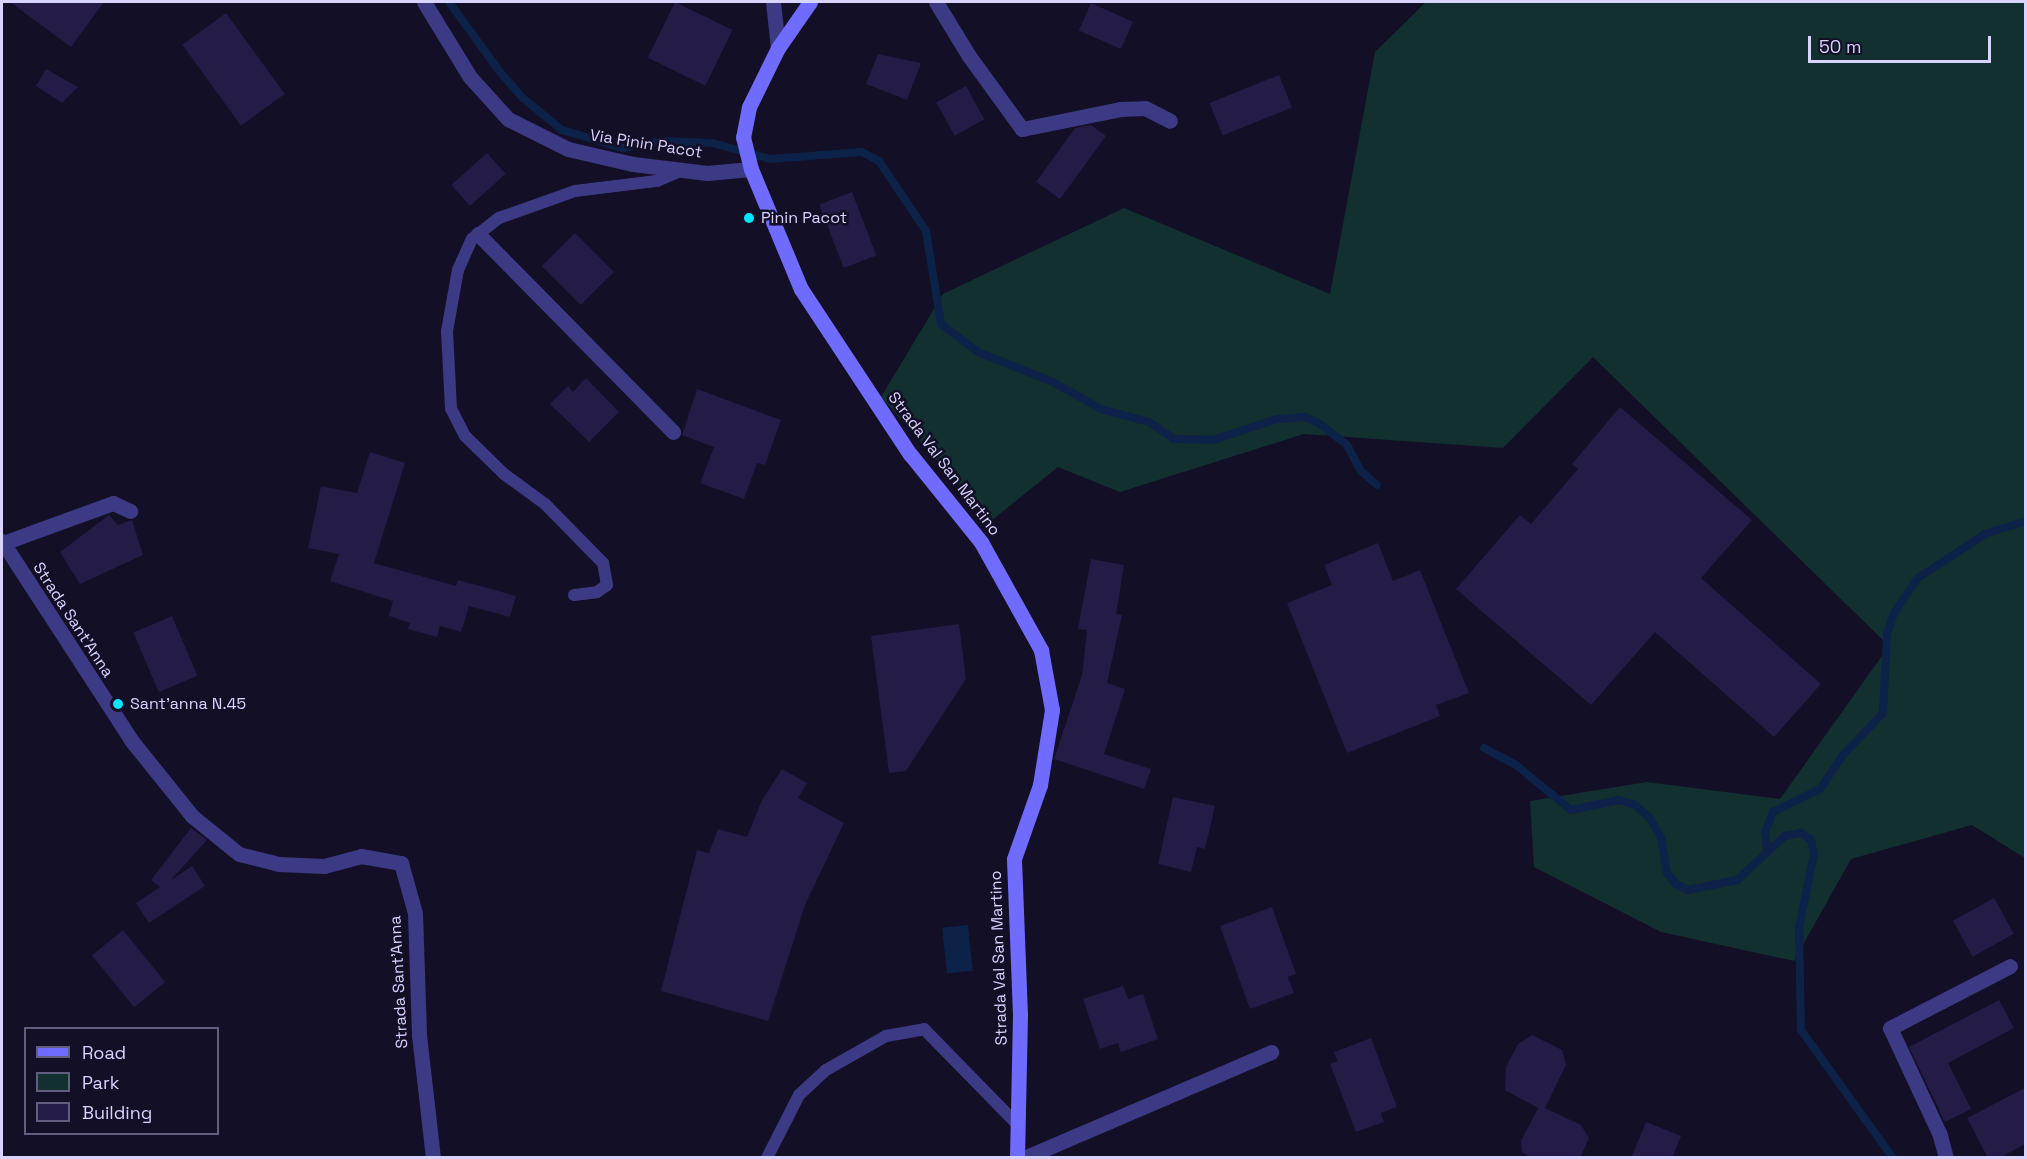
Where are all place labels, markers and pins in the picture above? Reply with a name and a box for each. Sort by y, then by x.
place label: Pinin Pacot [761,208,847,228]
marker: Pinin Pacot [742,211,756,225]
place label: Sant'anna N.45 [130,694,246,714]
marker: Sant'anna N.45 [111,697,125,711]

